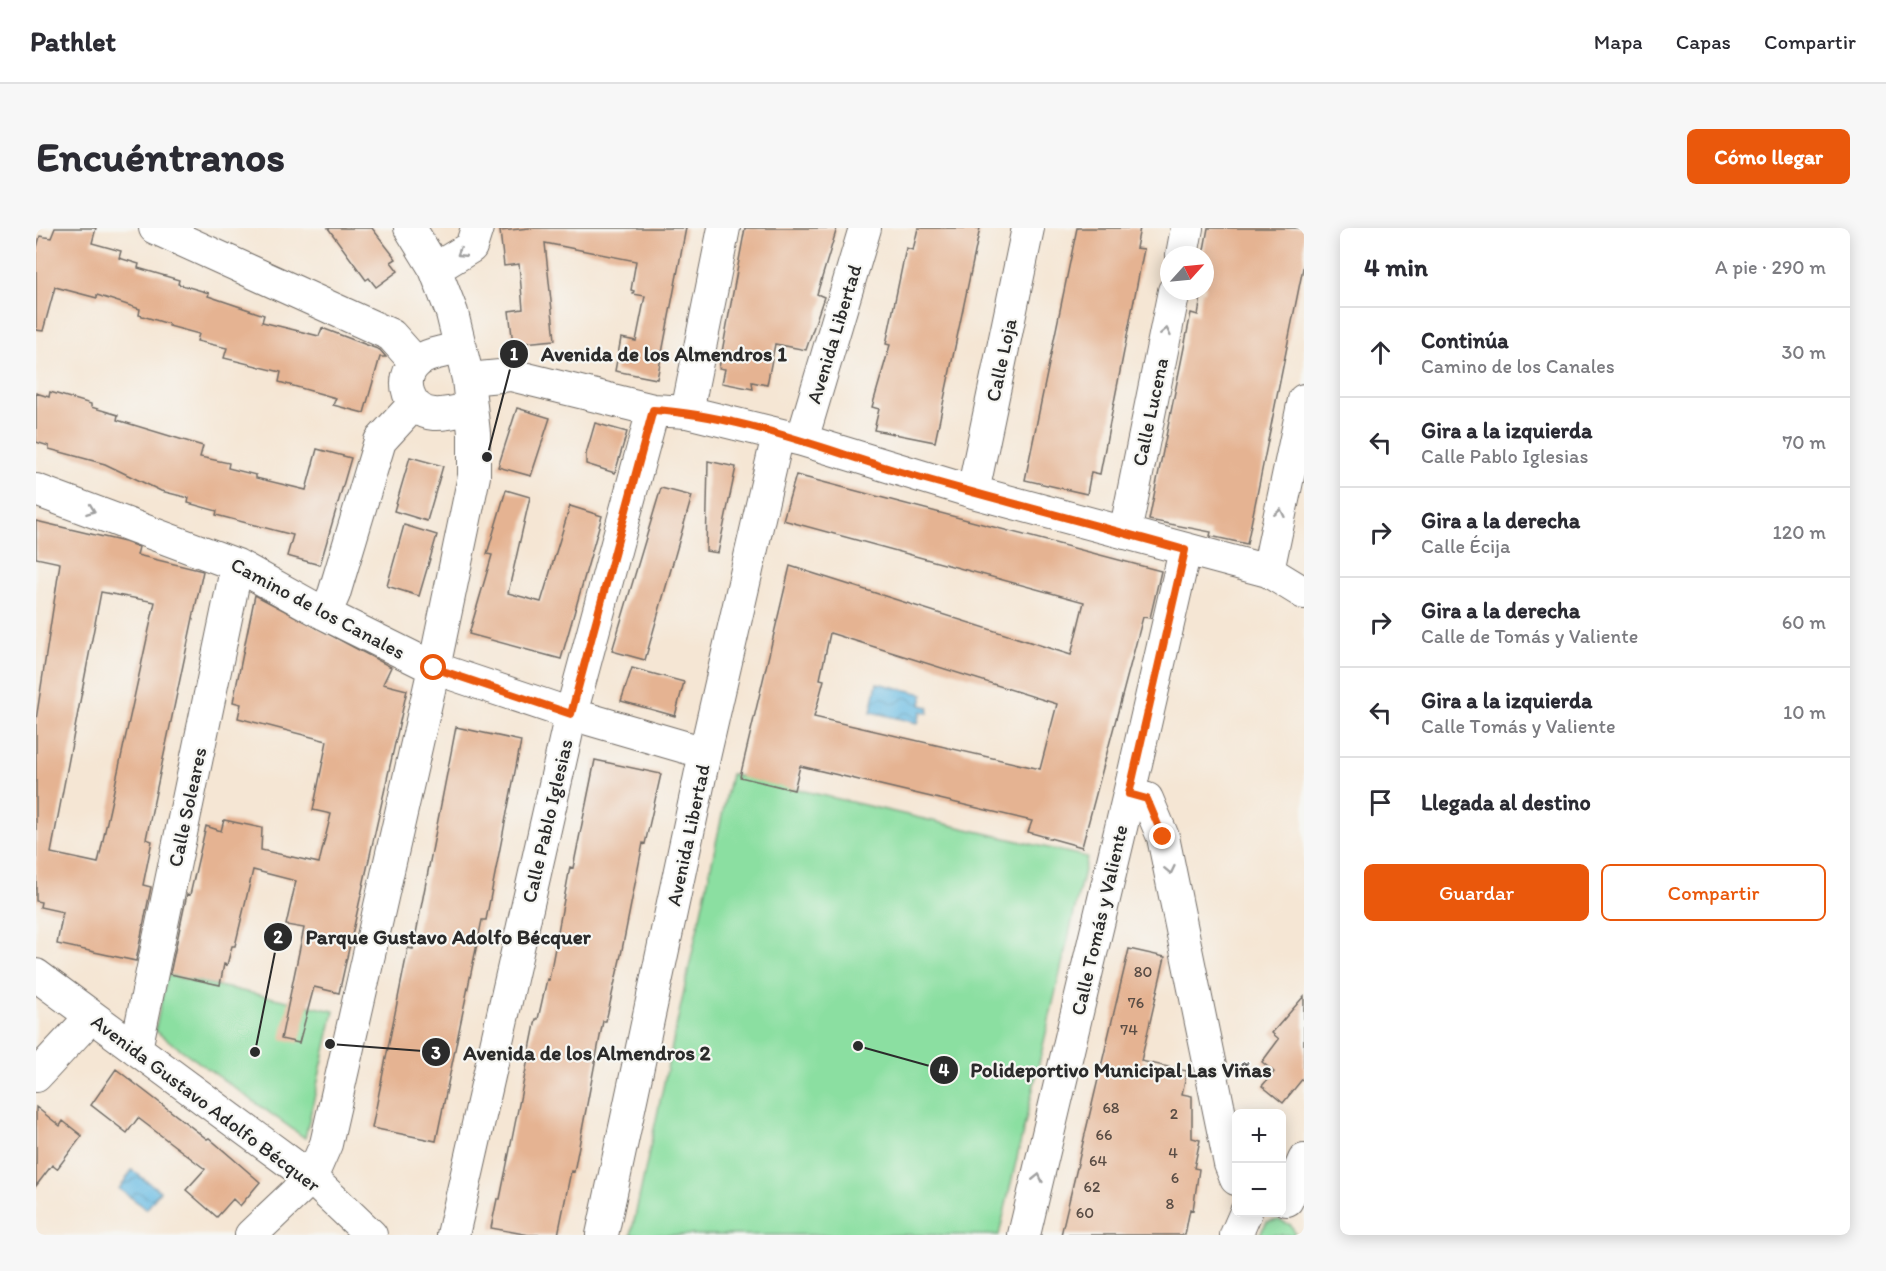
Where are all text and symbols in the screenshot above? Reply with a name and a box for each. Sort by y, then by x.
text: Pathlet [30,24,116,58]
text: Mapa [1594,29,1643,54]
text: Capas [1676,29,1731,54]
text: Compartir [1764,29,1856,54]
button: Cómo llegar [1687,129,1850,184]
text: Encuéntranos [36,131,285,182]
one-way arrow [457,245,467,257]
north arrow [1160,246,1214,300]
text: 4 min [1364,251,1428,283]
text: A pie · 290 m [1715,255,1826,279]
street label: Avenida Libertad [801,261,867,407]
street label: Calle Loja [981,316,1022,404]
one-way arrow [1159,327,1172,337]
text: Continúa [1421,327,1509,354]
callout: Avenida de los Almendros 1 [499,334,799,373]
icon: ahead [1364,336,1397,369]
text: 30 m [1781,340,1826,364]
text: Avenida de los Almendros 1 [540,341,787,366]
text: 1 [510,343,519,365]
text: Camino de los Canales [1421,354,1615,378]
street label: Calle Lucena [1127,356,1173,468]
text: Gira a la izquierda [1421,417,1592,444]
icon: left [1364,426,1397,459]
text: 70 m [1782,430,1826,454]
text: Calle Pablo Iglesias [1421,444,1588,468]
one-way arrow [85,502,96,515]
text: Gira a la derecha [1421,507,1580,534]
one-way arrow [1273,509,1286,519]
icon: right [1364,516,1397,549]
text: 120 m [1773,520,1826,544]
text: Calle Écija [1421,534,1510,558]
street label: Camino de los Canales [227,552,409,664]
text: Gira a la derecha [1421,597,1580,624]
icon: right [1364,606,1397,639]
text: 60 m [1782,610,1826,634]
text: Calle de Tomás y Valiente [1421,624,1638,648]
route start [420,654,446,680]
text: Gira a la izquierda [1421,687,1592,714]
icon: left [1364,696,1397,729]
text: 10 m [1783,700,1826,724]
text: Calle Tomás y Valiente [1421,714,1616,738]
street label: Calle Pablo Iglesias [516,737,578,905]
street label: Calle Soleares [163,745,211,869]
street label: Avenida Libertad [661,762,715,908]
icon: arrive [1364,786,1397,819]
text: Llegada al destino [1421,789,1591,816]
street label: Calle Tomás y Valiente [1065,822,1133,1018]
route end [1149,823,1175,849]
button: Guardar [1364,864,1589,921]
button: Compartir [1601,864,1826,921]
one-way arrow [1163,865,1176,875]
callout: Parque Gustavo Adolfo Bécquer [263,917,602,956]
text: Parque Gustavo Adolfo Bécquer [305,924,592,950]
text: 2 [273,926,283,948]
house number: 80 [1134,962,1152,981]
house number: 76 [1128,993,1144,1012]
street label: Avenida Gustavo Adolfo Bécquer [87,1009,325,1197]
house number: 74 [1120,1020,1138,1039]
callout: Avenida de los Almendros 2 [421,1033,722,1072]
text: Avenida de los Almendros 2 [462,1040,711,1065]
text: 3 [431,1042,441,1064]
callout: Polideportivo Municipal Las Viñas [929,1051,1284,1090]
text: Polideportivo Municipal Las Viñas [970,1057,1272,1083]
text: 4 [939,1059,950,1081]
house number: 68 [1102,1098,1120,1117]
house number: 2 [1170,1104,1179,1123]
map controls [1232,1109,1286,1217]
button: + [1232,1109,1286,1163]
house number: 66 [1096,1125,1112,1144]
house number: 4 [1168,1143,1178,1162]
house number: 64 [1089,1151,1107,1170]
button: − [1232,1163,1286,1217]
house number: 6 [1171,1168,1179,1187]
one-way arrow [1030,1173,1043,1183]
house number: 62 [1084,1177,1101,1196]
house number: 8 [1166,1194,1175,1213]
house number: 60 [1076,1203,1094,1222]

